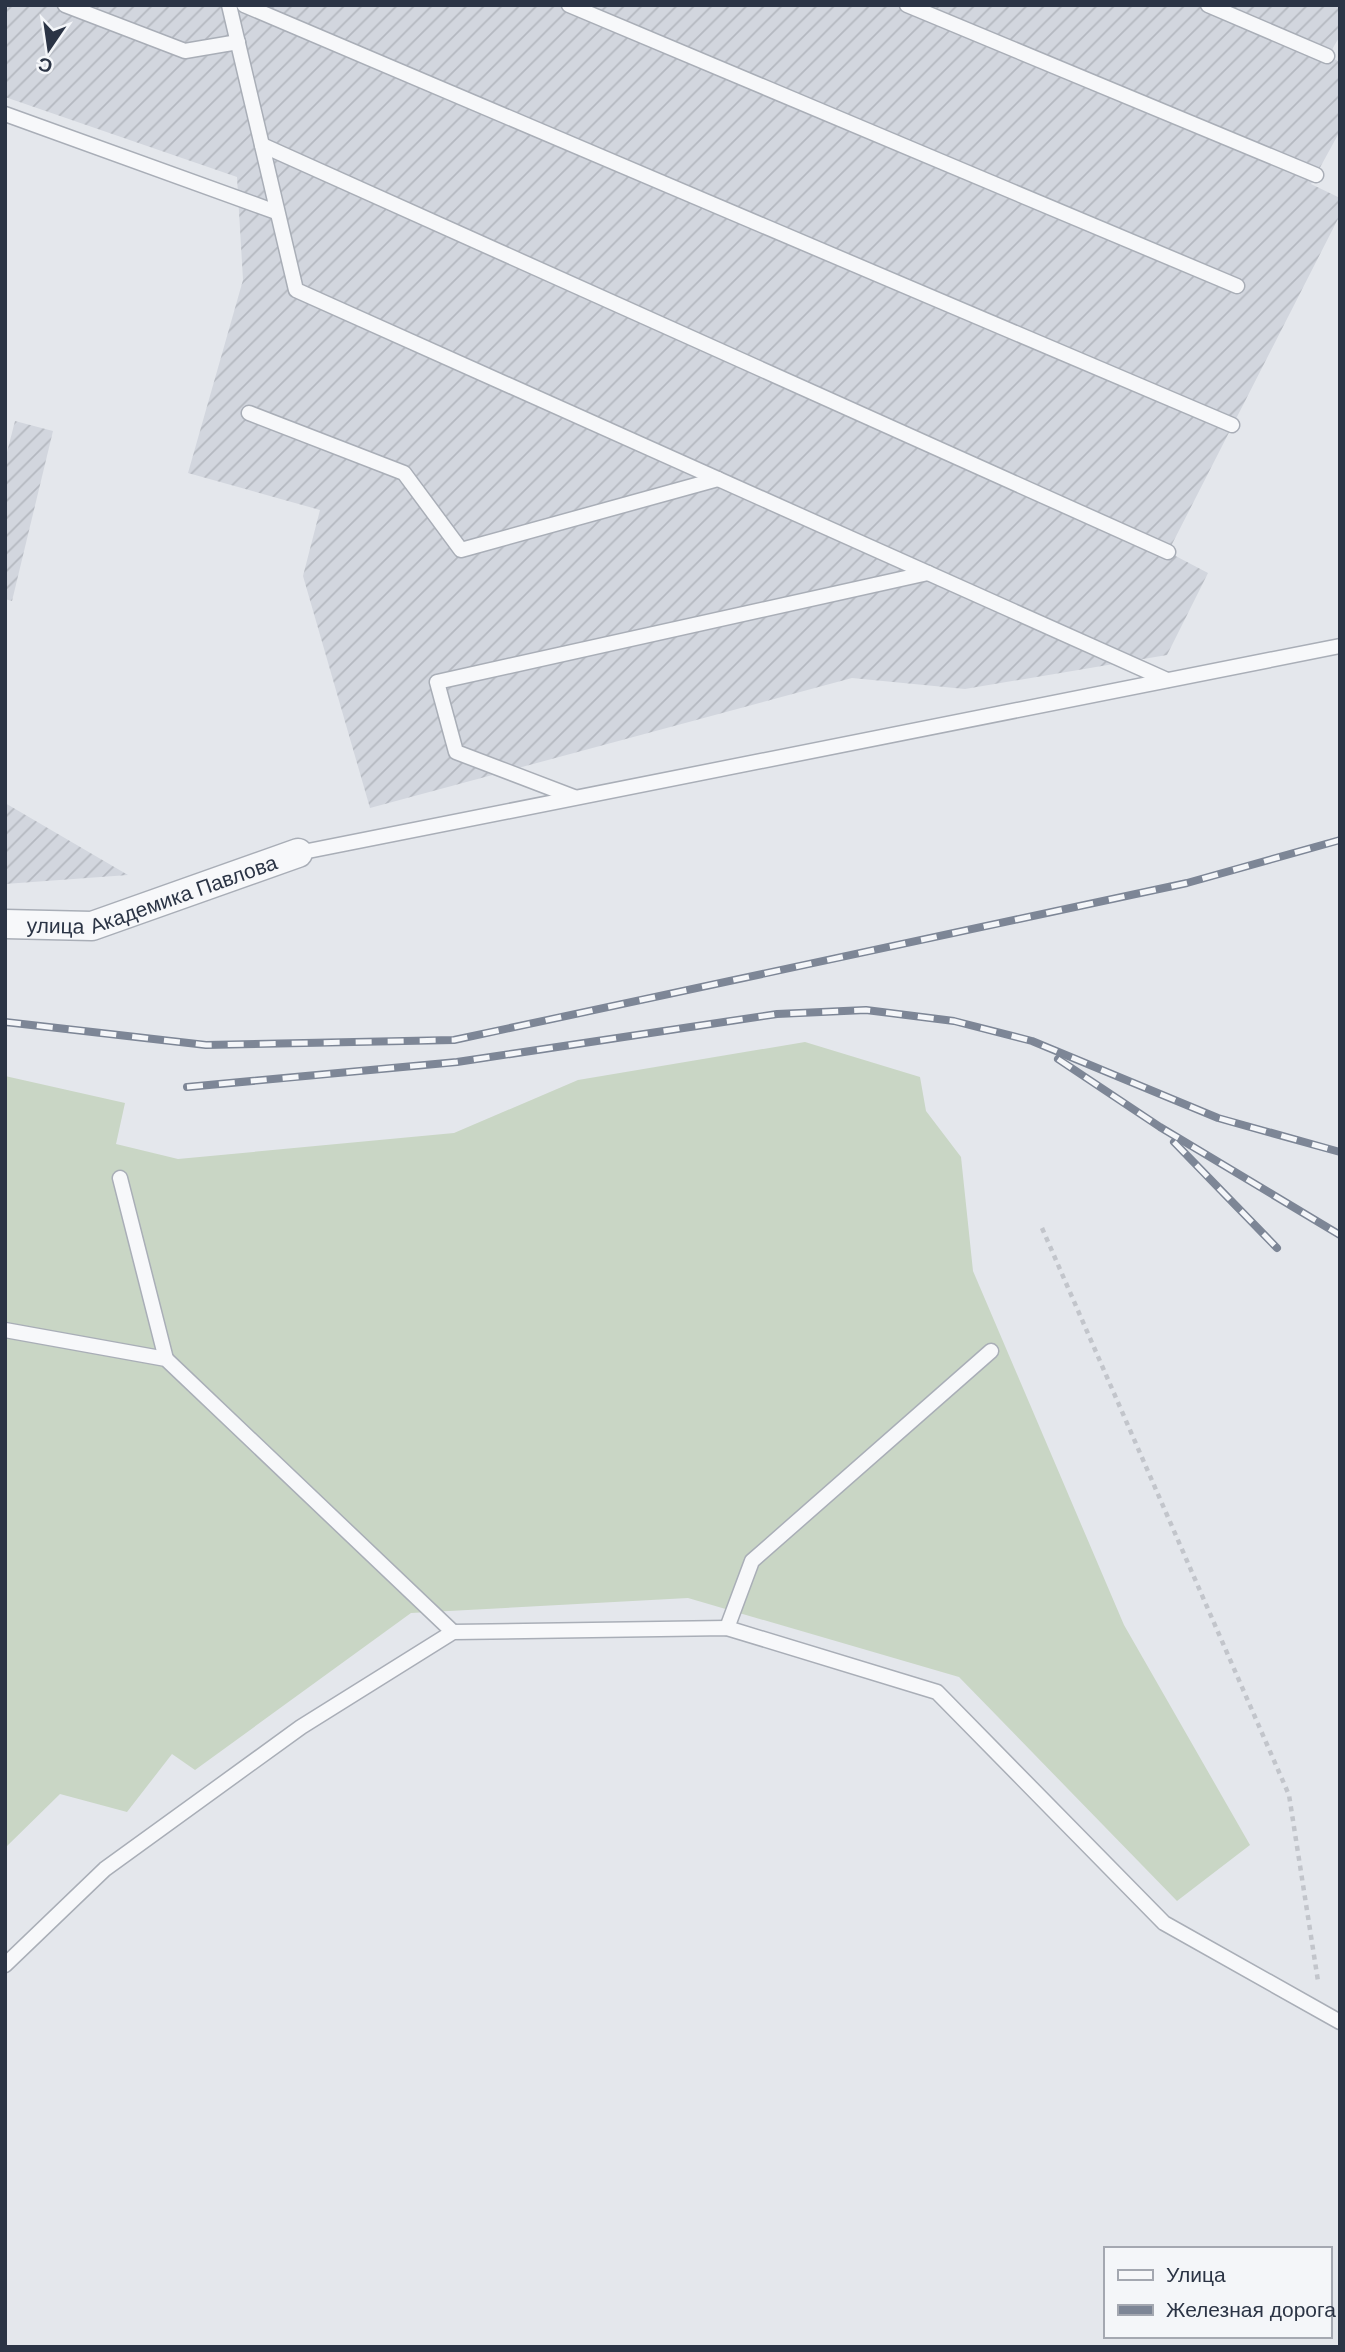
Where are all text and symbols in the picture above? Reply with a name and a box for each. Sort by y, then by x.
north arrow [14,14,84,84]
text: С [36,53,54,77]
street label: улица Академика Павлова [26,850,280,937]
legend [1104,2247,1331,2338]
text: Улица [1166,2263,1226,2286]
text: Железная дорога [1166,2298,1336,2321]

